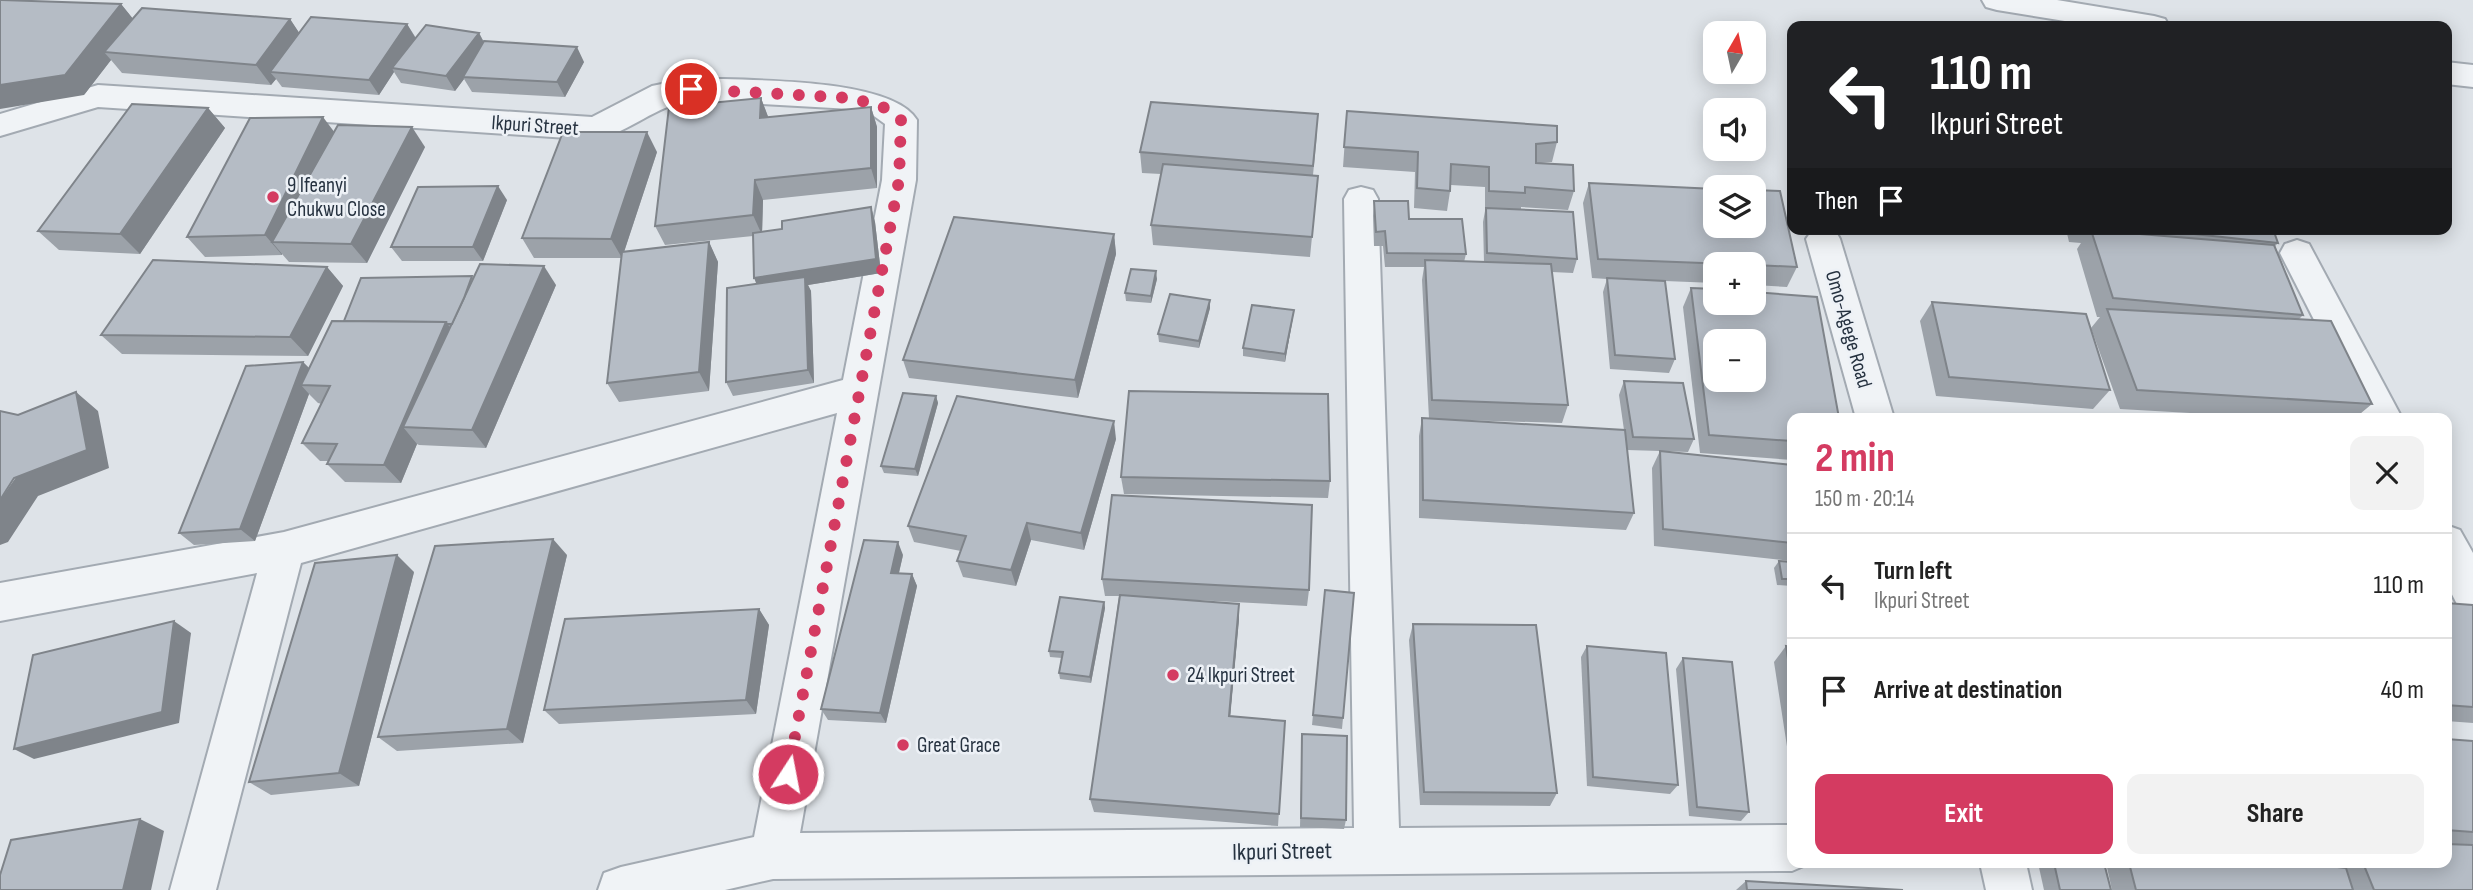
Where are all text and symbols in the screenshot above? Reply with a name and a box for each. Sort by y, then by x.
north arrow [1703,21,1766,84]
map controls [1703,21,1766,392]
text: 110 m [1930,45,2032,104]
icon: left [1815,49,1906,140]
pin [661,59,721,119]
icon: arrive [672,70,710,108]
button: sound [1703,98,1766,161]
text: Ikpuri Street [1930,105,2063,144]
street label: Ikpuri Street [491,110,579,141]
place label: 9 Ifeanyi Chukwu Close [287,173,386,222]
button: layers [1703,175,1766,238]
icon: arrive [1872,182,1910,220]
text: Then [1815,186,1858,217]
marker: 9 Ifeanyi Chukwu Close [265,189,281,205]
button: + [1703,252,1766,315]
street label: Omo-Agege Road [1820,268,1877,391]
button: − [1703,329,1766,392]
text: 2 min [1815,433,1895,484]
button: close [2350,436,2424,510]
text: 150 m · 20:14 [1815,485,1914,513]
text: Turn left [1874,556,1952,587]
icon: left [1815,567,1853,605]
text: 110 m [2373,570,2424,601]
text: Ikpuri Street [1874,587,1970,615]
place label: 24 Ikpuri Street [1187,663,1295,688]
marker: 24 Ikpuri Street [1165,667,1181,683]
icon: arrive [1815,672,1853,710]
text: Arrive at destination [1874,675,2062,706]
text: 40 m [2381,675,2424,706]
place label: Great Grace [917,733,1001,758]
position arrow [751,737,825,811]
marker: Great Grace [895,737,911,753]
button: Exit [1815,774,2113,854]
button: Share [2127,774,2424,854]
street label: Ikpuri Street [1232,836,1332,867]

